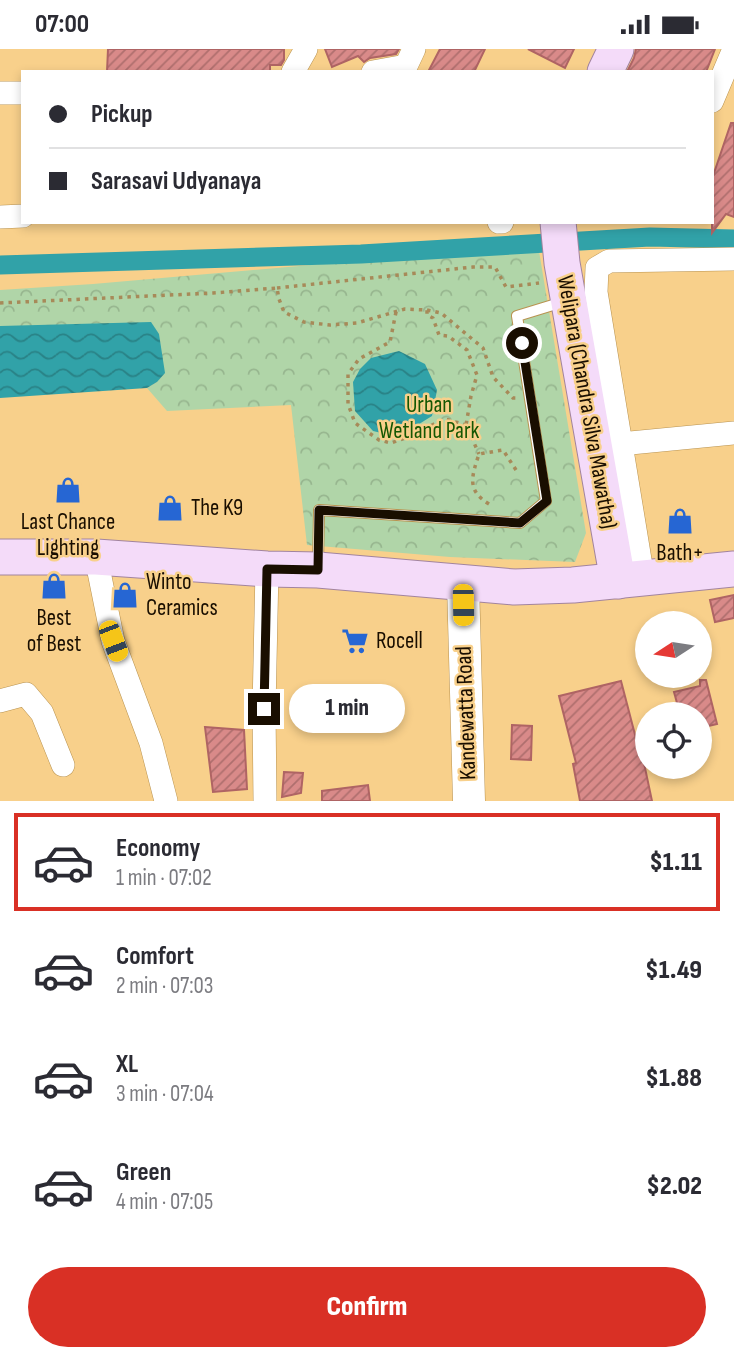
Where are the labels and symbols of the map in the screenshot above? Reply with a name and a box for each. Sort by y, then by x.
street label: Welipara (Chandra Silva Mawatha) [551,273,623,531]
route start [506,327,538,359]
park label: Urban Wetland Park [379,391,480,445]
shop icon: Last Chance Lighting [53,475,83,505]
shop icon: The K9 [155,493,185,523]
place label: The K9 [191,494,243,522]
shop icon: Bath+ [665,506,695,536]
place label: Last Chance Lighting [21,508,115,562]
place label: Bath+ [656,539,704,567]
place label: Winto Ceramics [146,568,218,622]
shop icon: Best of Best [39,571,69,601]
shop icon: Winto Ceramics [110,580,140,610]
car [453,584,474,626]
place label: Best of Best [27,604,81,658]
north arrow [635,611,712,688]
car [96,618,131,664]
supermarket icon: Rocell [340,626,370,656]
place label: Rocell [376,627,423,655]
street label: Kandewatta Road [450,646,482,780]
callout: 1 min [288,685,404,733]
route end [248,693,280,725]

